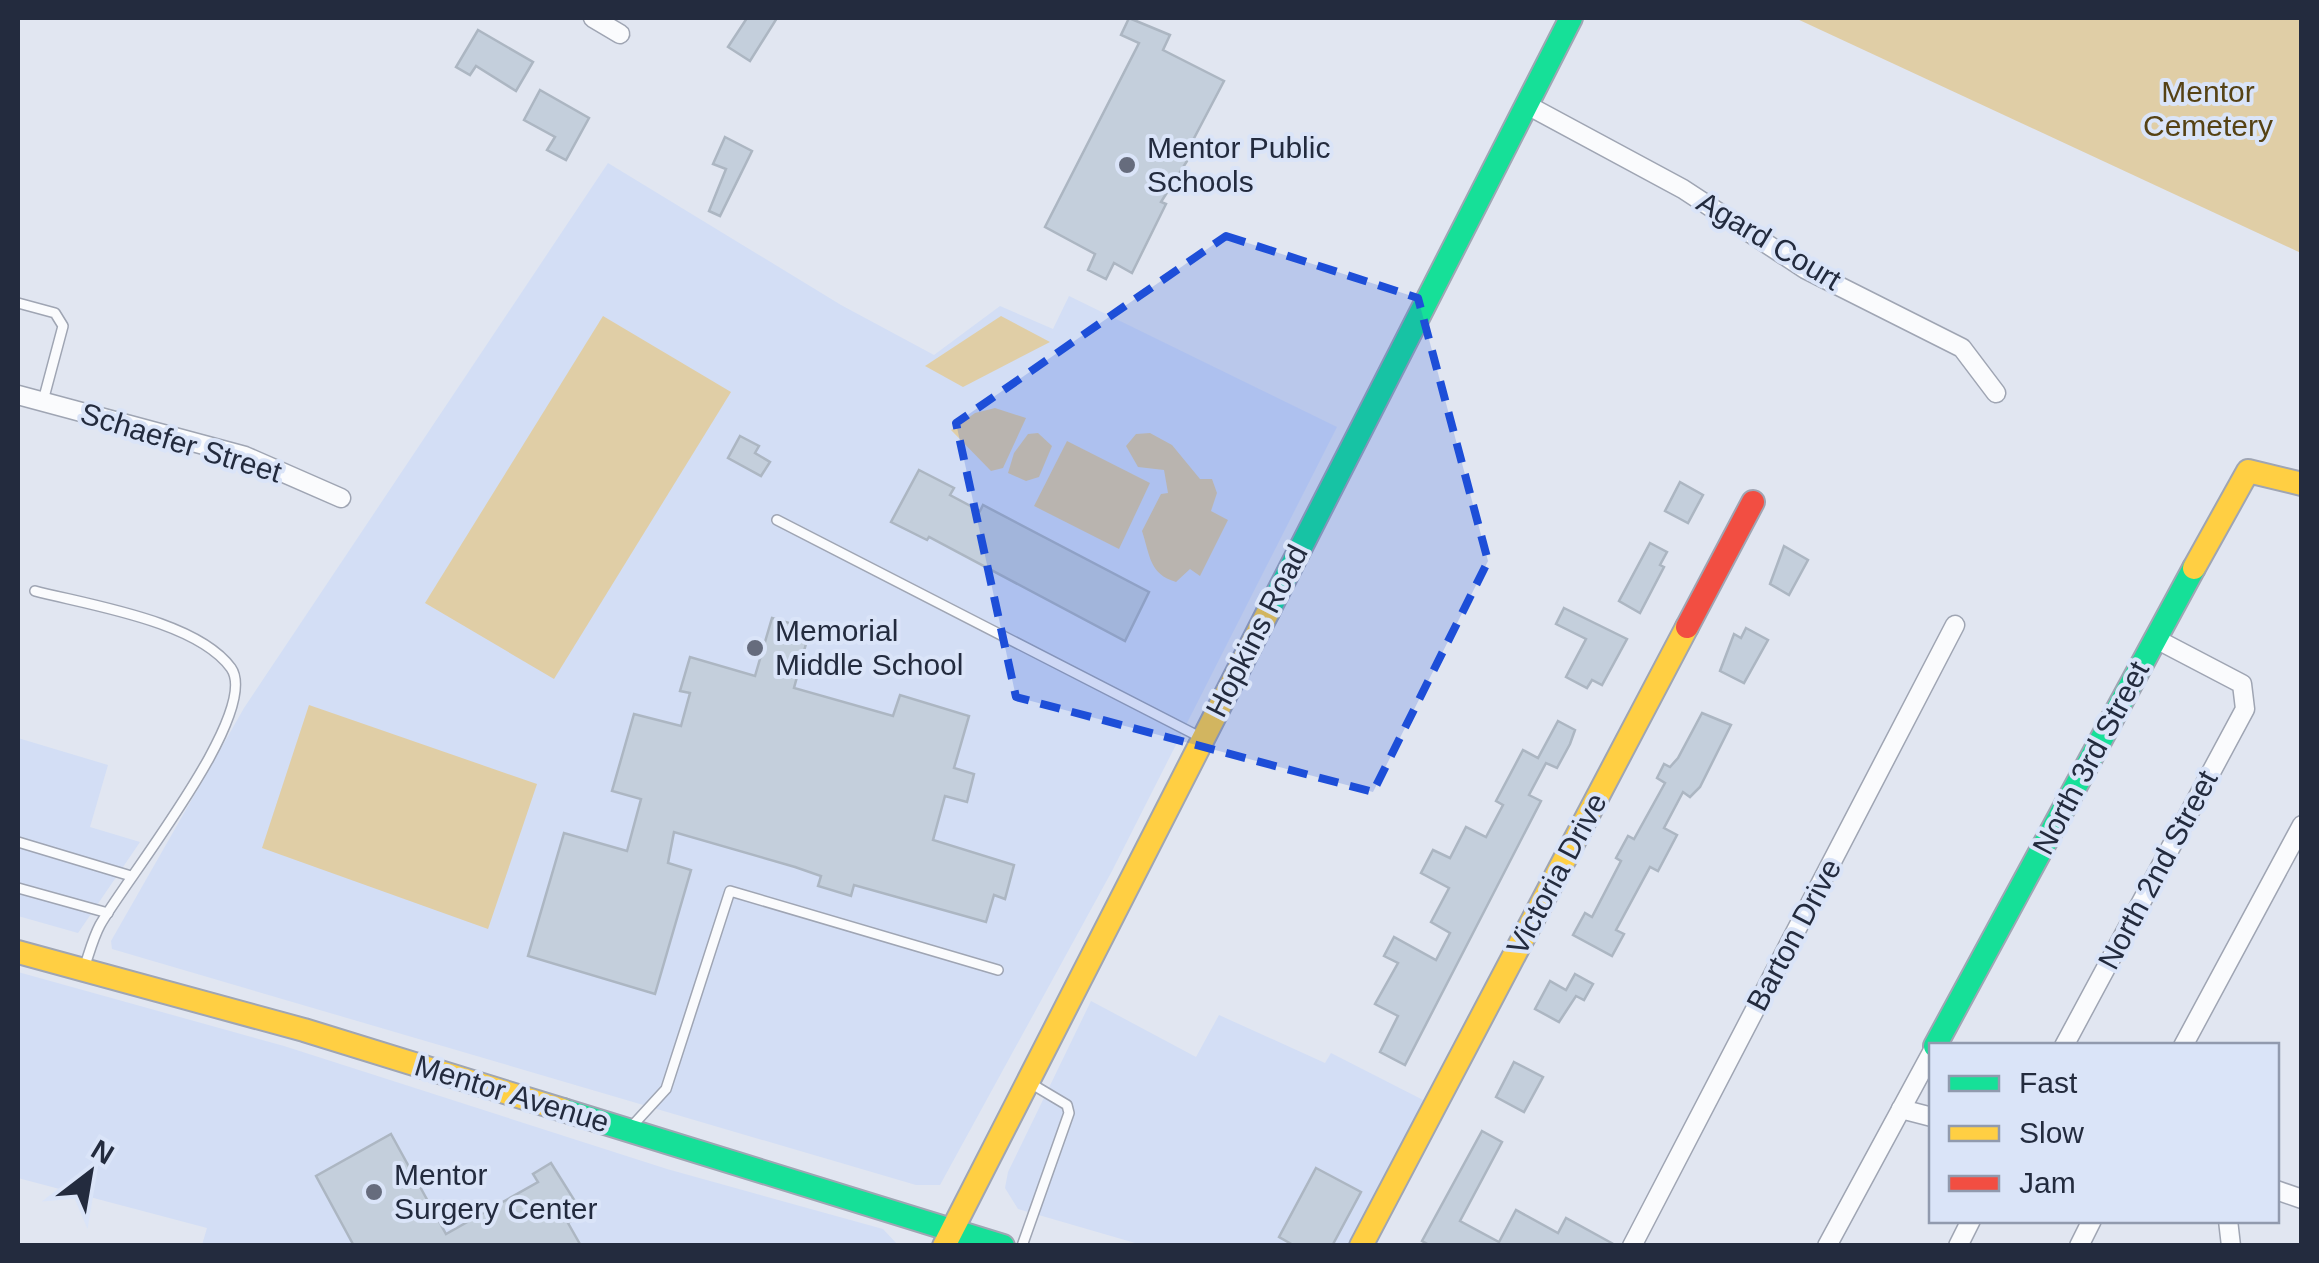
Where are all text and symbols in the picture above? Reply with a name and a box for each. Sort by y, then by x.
park label: Mentor Cemetery [2143,75,2273,142]
place label: Mentor Public Schools [1147,131,1330,198]
marker: Mentor Public Schools [1116,154,1138,176]
street label: Agard Court [1691,185,1848,297]
street label: Schaefer Street [77,396,286,489]
street label: Hopkins Road [1199,539,1314,722]
place label: Memorial Middle School [775,614,963,681]
marker: Memorial Middle School [744,637,766,659]
street label: North 3rd Street [2026,655,2156,860]
street label: North 2nd Street [2091,764,2224,975]
street label: Victoria Drive [1500,788,1613,960]
street label: Barton Drive [1740,853,1847,1016]
legend [1929,1043,2279,1223]
street label: Mentor Avenue [411,1048,613,1139]
text: Fast [2019,1066,2078,1099]
text: Slow [2019,1116,2084,1149]
north arrow [40,1123,140,1223]
text: N [86,1134,119,1170]
place label: Mentor Surgery Center [394,1158,597,1225]
text: Jam [2019,1166,2076,1199]
marker: Mentor Surgery Center [363,1181,385,1203]

